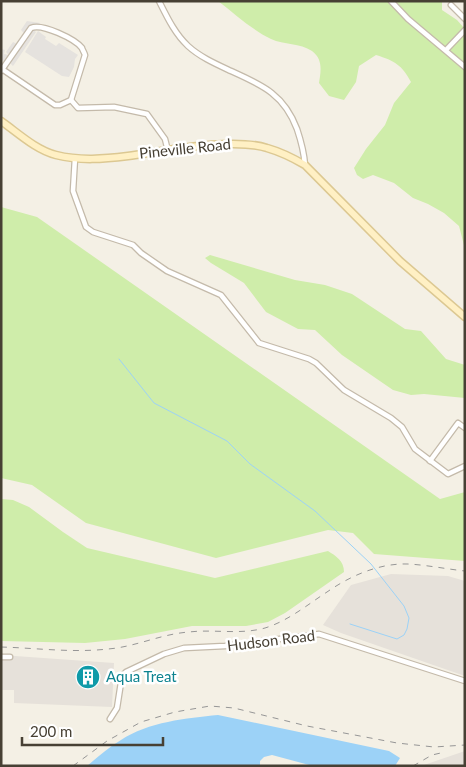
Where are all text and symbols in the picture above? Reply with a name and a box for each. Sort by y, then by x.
street label: Pineville Road [138,134,232,162]
street label: Hudson Road [226,626,316,654]
building icon: Aqua Treat [75,664,101,690]
place label: Aqua Treat [106,667,177,685]
scale bar [22,714,164,746]
text: 200 m [30,722,72,740]

